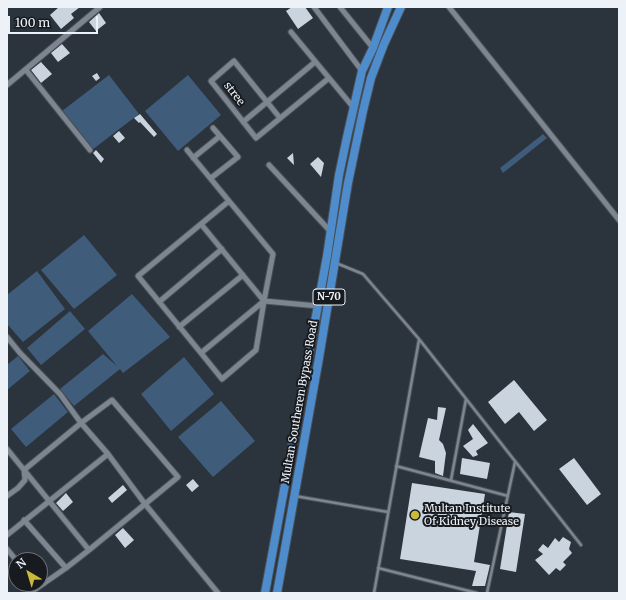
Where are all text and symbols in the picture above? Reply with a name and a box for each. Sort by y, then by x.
scale bar [10,8,100,34]
text: 100 m [15,15,50,30]
street label: stree [221,80,247,108]
road number: N-70 [313,289,345,305]
street label: Multan Southeren Bypass Road [279,320,321,484]
place label: Multan Institute Of Kidney Disease [424,502,519,528]
marker: Multan Institute Of Kidney Disease [409,509,421,521]
north arrow [8,552,48,592]
text: N [13,555,29,572]

